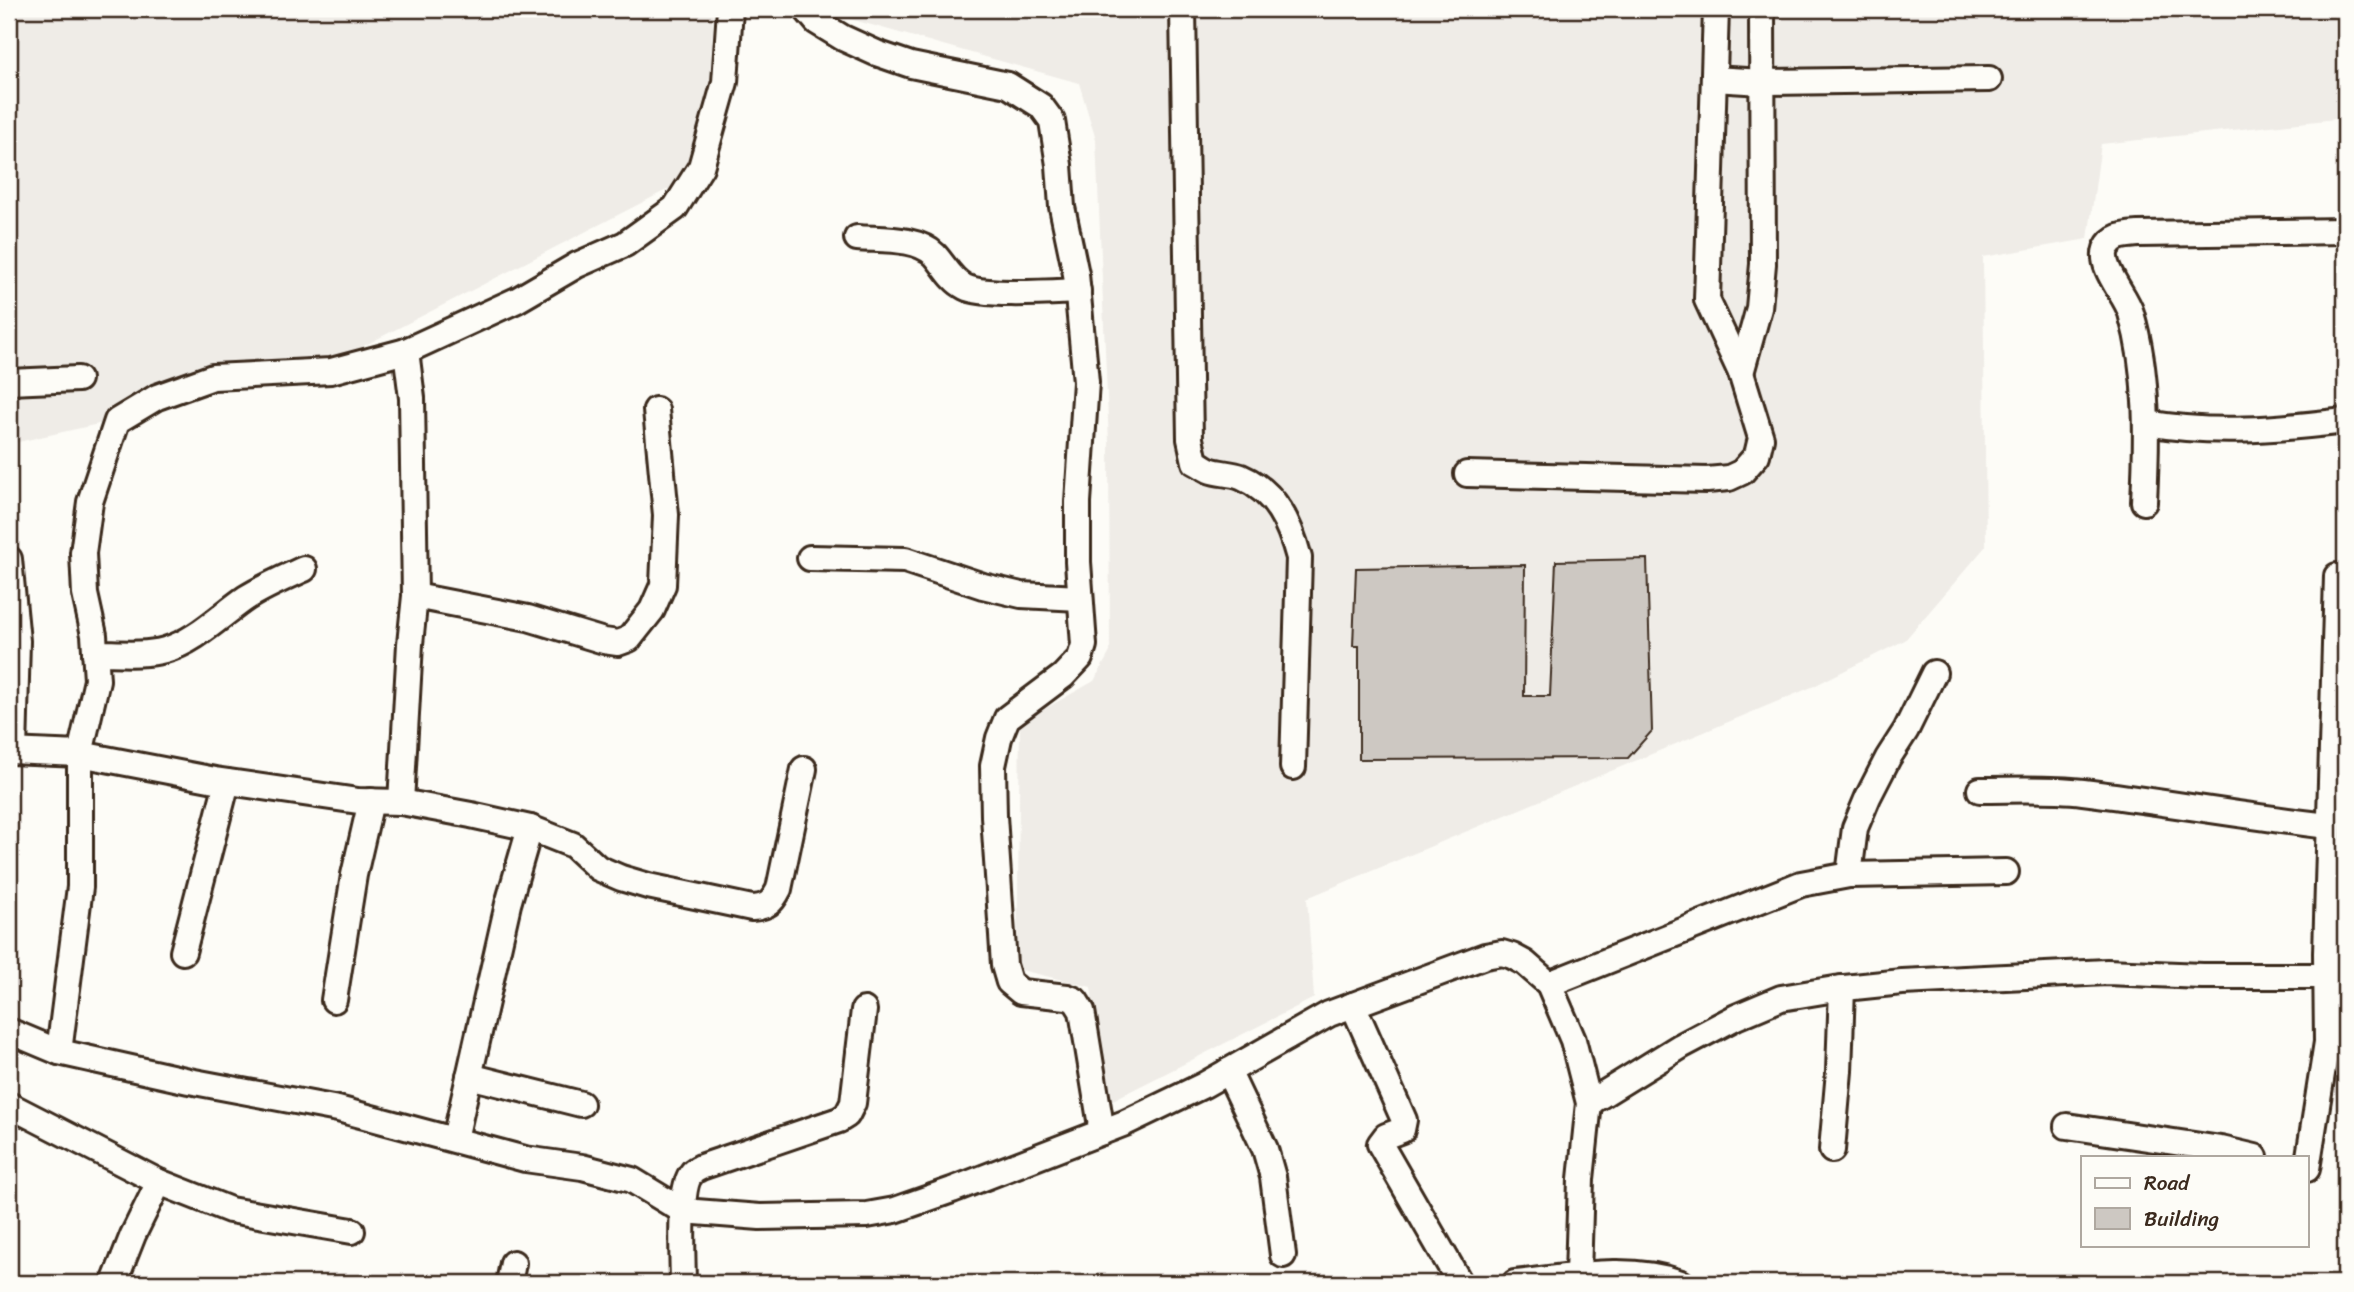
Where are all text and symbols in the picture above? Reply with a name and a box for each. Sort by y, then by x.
legend [2081,1156,2308,1246]
text: Road [2144,1164,2191,1202]
text: Building [2144,1200,2220,1238]

